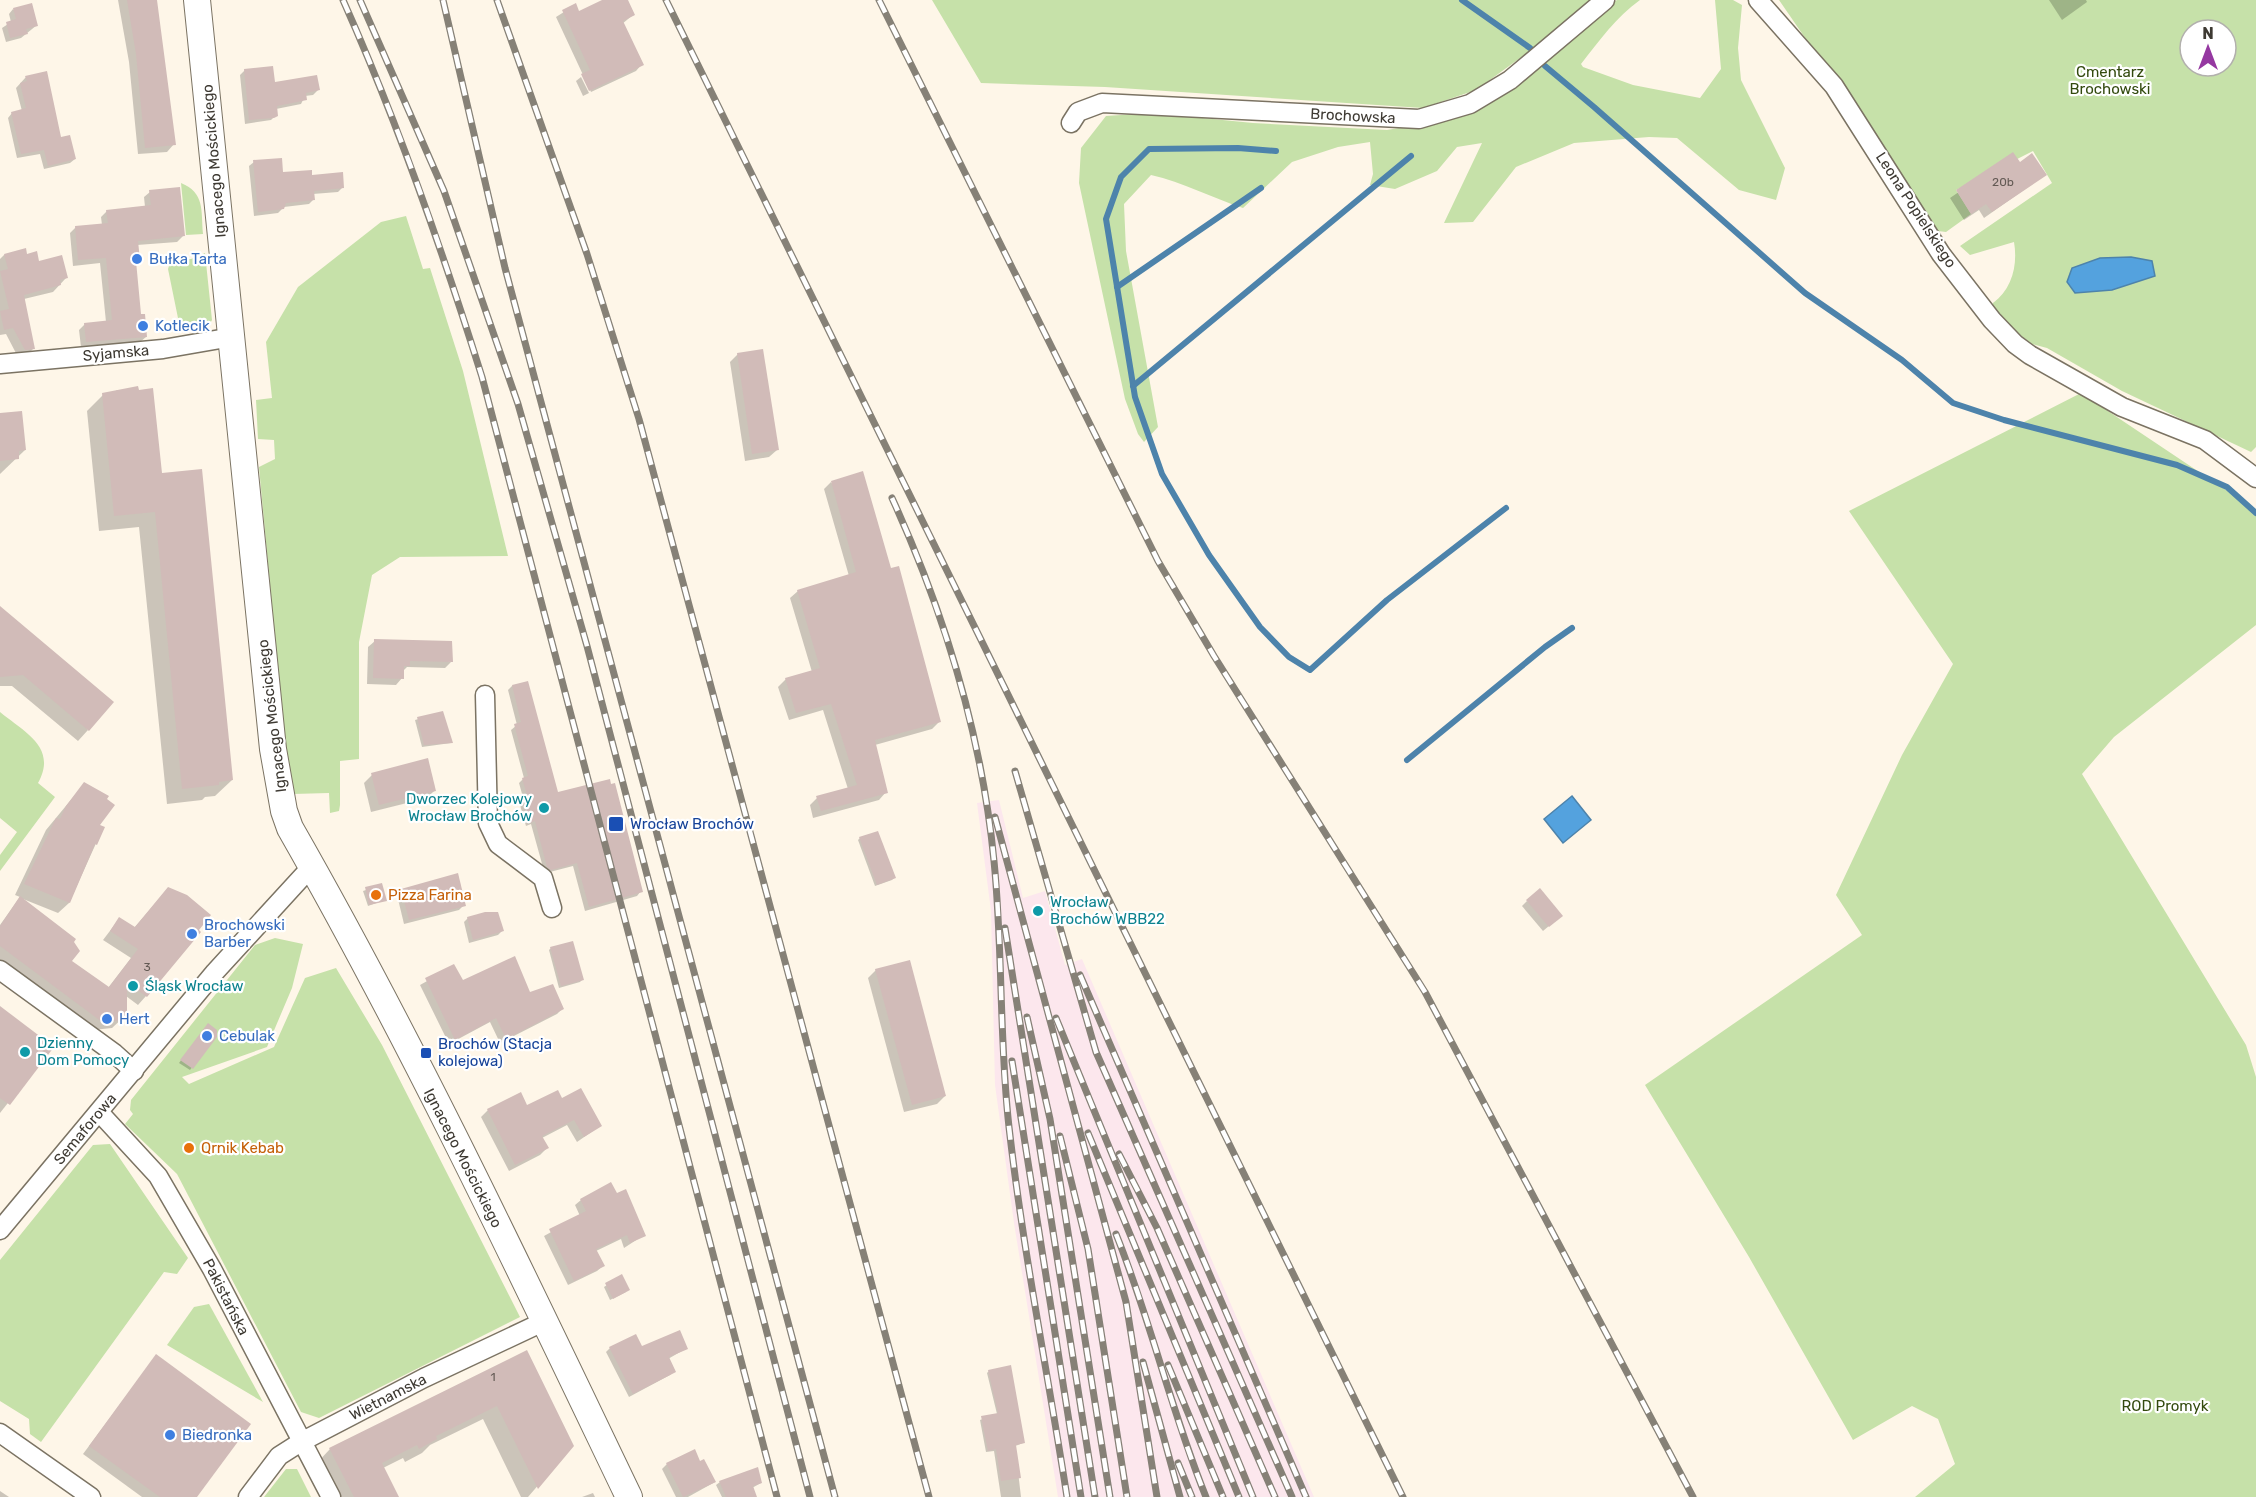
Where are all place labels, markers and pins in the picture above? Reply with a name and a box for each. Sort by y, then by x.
place label: Bułka Tarta [149,250,227,268]
marker: Bułka Tarta [130,252,144,266]
place label: Kotlecik [155,317,210,335]
marker: Kotlecik [136,319,150,333]
place label: Dworzec Kolejowy Wrocław Brochów [406,790,532,825]
marker: Dworzec Kolejowy Wrocław Brochów [537,801,551,815]
marker: Wrocław Brochów [607,815,625,833]
place label: Wrocław Brochów [630,815,754,833]
place label: Pizza Farina [388,886,472,904]
marker: Pizza Farina [369,888,383,902]
place label: Wrocław Brochów WBB22 [1050,893,1165,928]
marker: Wrocław Brochów WBB22 [1031,904,1045,918]
place label: Brochowski Barber [204,916,285,951]
marker: Brochowski Barber [185,927,199,941]
place label: Śląsk Wrocław [145,977,244,995]
marker: Śląsk Wrocław [126,979,140,993]
place label: Hert [119,1010,150,1028]
marker: Hert [100,1012,114,1026]
place label: Cebulak [219,1027,275,1045]
marker: Cebulak [200,1029,214,1043]
place label: Dzienny Dom Pomocy [37,1034,129,1069]
place label: Brochów (Stacja kolejowa) [438,1035,552,1070]
marker: Dzienny Dom Pomocy [18,1045,32,1059]
marker: Brochów (Stacja kolejowa) [419,1046,433,1060]
place label: Qrnik Kebab [201,1139,284,1157]
marker: Qrnik Kebab [182,1141,196,1155]
place label: Biedronka [182,1426,252,1444]
marker: Biedronka [163,1428,177,1442]

